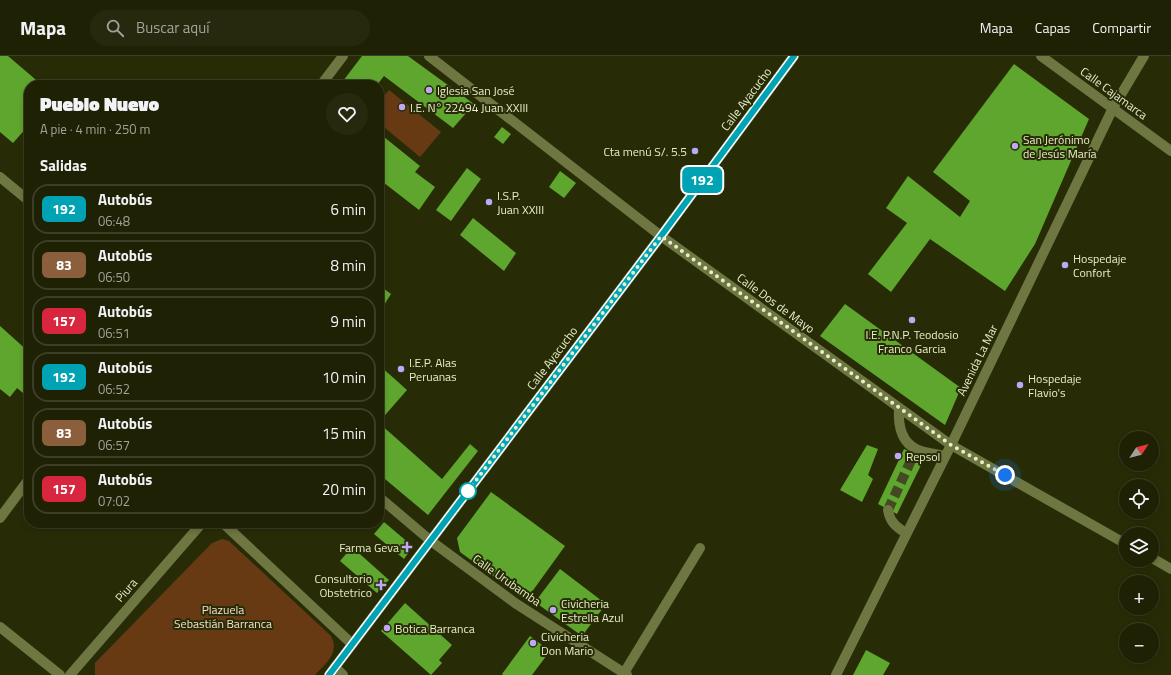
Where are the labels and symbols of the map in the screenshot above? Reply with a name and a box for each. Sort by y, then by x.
street label: Calle Cajamarca [1076,62,1152,124]
street label: Calle Ayacucho [716,63,776,135]
place label: Iglesia San José [437,81,515,100]
marker: Iglesia San José [424,85,434,95]
place label: I.E. N° 22494 Juan XXIII [410,98,528,117]
marker: I.E. N° 22494 Juan XXIII [397,102,407,112]
place label: San Jerónimo de Jesús María [1023,130,1097,163]
marker: San Jerónimo de Jesús María [1010,141,1020,151]
place label: Cta menú S/. 5.5 [603,142,687,161]
marker: Cta menú S/. 5.5 [690,146,700,156]
line badge: 192 [679,167,725,193]
place label: I.S.P. Juan XXIII [497,186,544,219]
marker: I.S.P. Juan XXIII [484,197,494,207]
place label: Hospedaje Confort [1073,249,1126,282]
marker: Hospedaje Confort [1060,260,1070,270]
street label: Calle Dos de Mayo [733,268,819,338]
marker: I.E. P.N.P. Teodosio Franco Garcia [907,315,917,325]
street label: Avenida La Mar [951,321,1003,399]
street label: Calle Ayacucho [522,322,582,394]
place label: I.E. P.N.P. Teodosio Franco Garcia [865,325,959,358]
place label: I.E.P. Alas Peruanas [409,353,457,386]
marker: I.E.P. Alas Peruanas [396,364,406,374]
place label: Hospedaje Flavio's [1028,369,1081,402]
marker: Hospedaje Flavio's [1015,380,1025,390]
north arrow [1119,431,1159,471]
place label: Repsol [906,447,940,466]
marker: Repsol [893,451,903,461]
your location [995,465,1015,485]
unlabelled marker [459,482,477,500]
place label: Farma Geva [339,538,399,557]
marker: Farma Geva [402,542,412,552]
street label: Calle Urubamba [469,549,545,611]
place label: Consultorio Obstetrico [314,569,372,602]
street label: Piura [110,574,142,606]
marker: Consultorio Obstetrico [375,579,387,591]
place label: Civicheria Estrella Azul [561,594,623,627]
park label: Plazuela Sebastián Barranca [174,600,272,633]
marker: Civicheria Estrella Azul [548,605,558,615]
place label: Botica Barranca [395,619,475,638]
marker: Botica Barranca [382,623,392,633]
place label: Civicheria Don Mario [541,627,593,660]
marker: Civicheria Don Mario [528,638,538,648]

